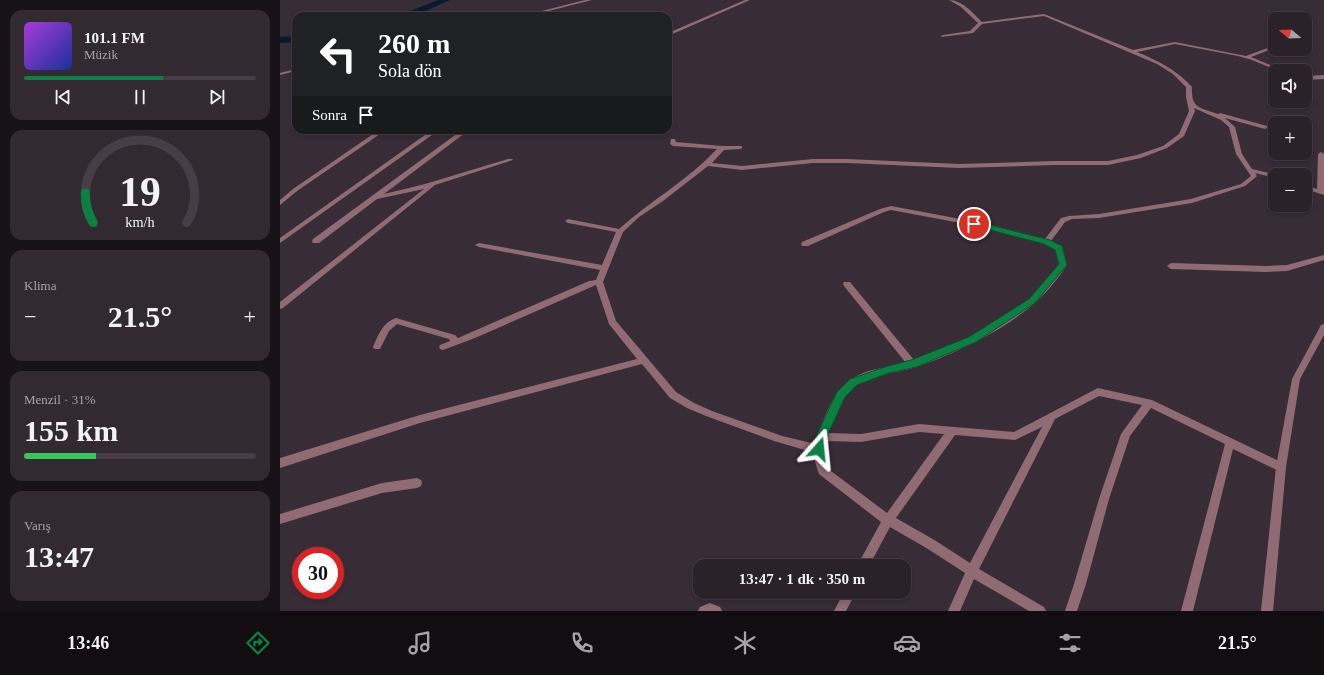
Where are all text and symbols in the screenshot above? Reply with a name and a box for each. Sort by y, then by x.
north arrow [1268,12,1312,56]
map controls [1268,12,1312,212]
icon: left [312,28,364,80]
text: 260 m [378,28,450,59]
text: 101.1 FM [84,30,145,46]
text: Müzik [84,47,118,62]
text: Sola dön [378,61,442,81]
button: sound [1268,64,1312,108]
icon: previous [52,86,74,108]
icon: pause [129,86,151,108]
icon: next [206,86,228,108]
icon: arrive [355,104,377,126]
text: Sonra [312,107,347,123]
button: + [1268,116,1312,160]
button: − [1268,168,1312,212]
text: 19 [119,169,161,215]
pin [957,207,991,241]
icon: arrive [963,213,985,235]
text: km/h [125,214,155,230]
text: Klima [24,278,57,293]
text: 21.5° [108,300,172,333]
text: − [24,304,36,329]
text: + [244,304,256,329]
text: Menzil · 31% [24,392,95,407]
text: 155 km [24,414,118,447]
position arrow [798,428,840,470]
text: Varış [24,518,51,533]
text: 13:47 [24,540,94,573]
speed limit sign: 30 [292,547,344,599]
text: 13:47 · 1 dk · 350 m [739,571,865,587]
icon: directions [244,629,272,657]
icon: music [406,629,434,657]
icon: phone [568,629,596,657]
icon: climate [731,629,759,657]
icon: car [893,629,921,657]
icon: filters [1056,629,1084,657]
text: 13:46 [67,633,109,653]
text: 21.5° [1218,633,1257,653]

